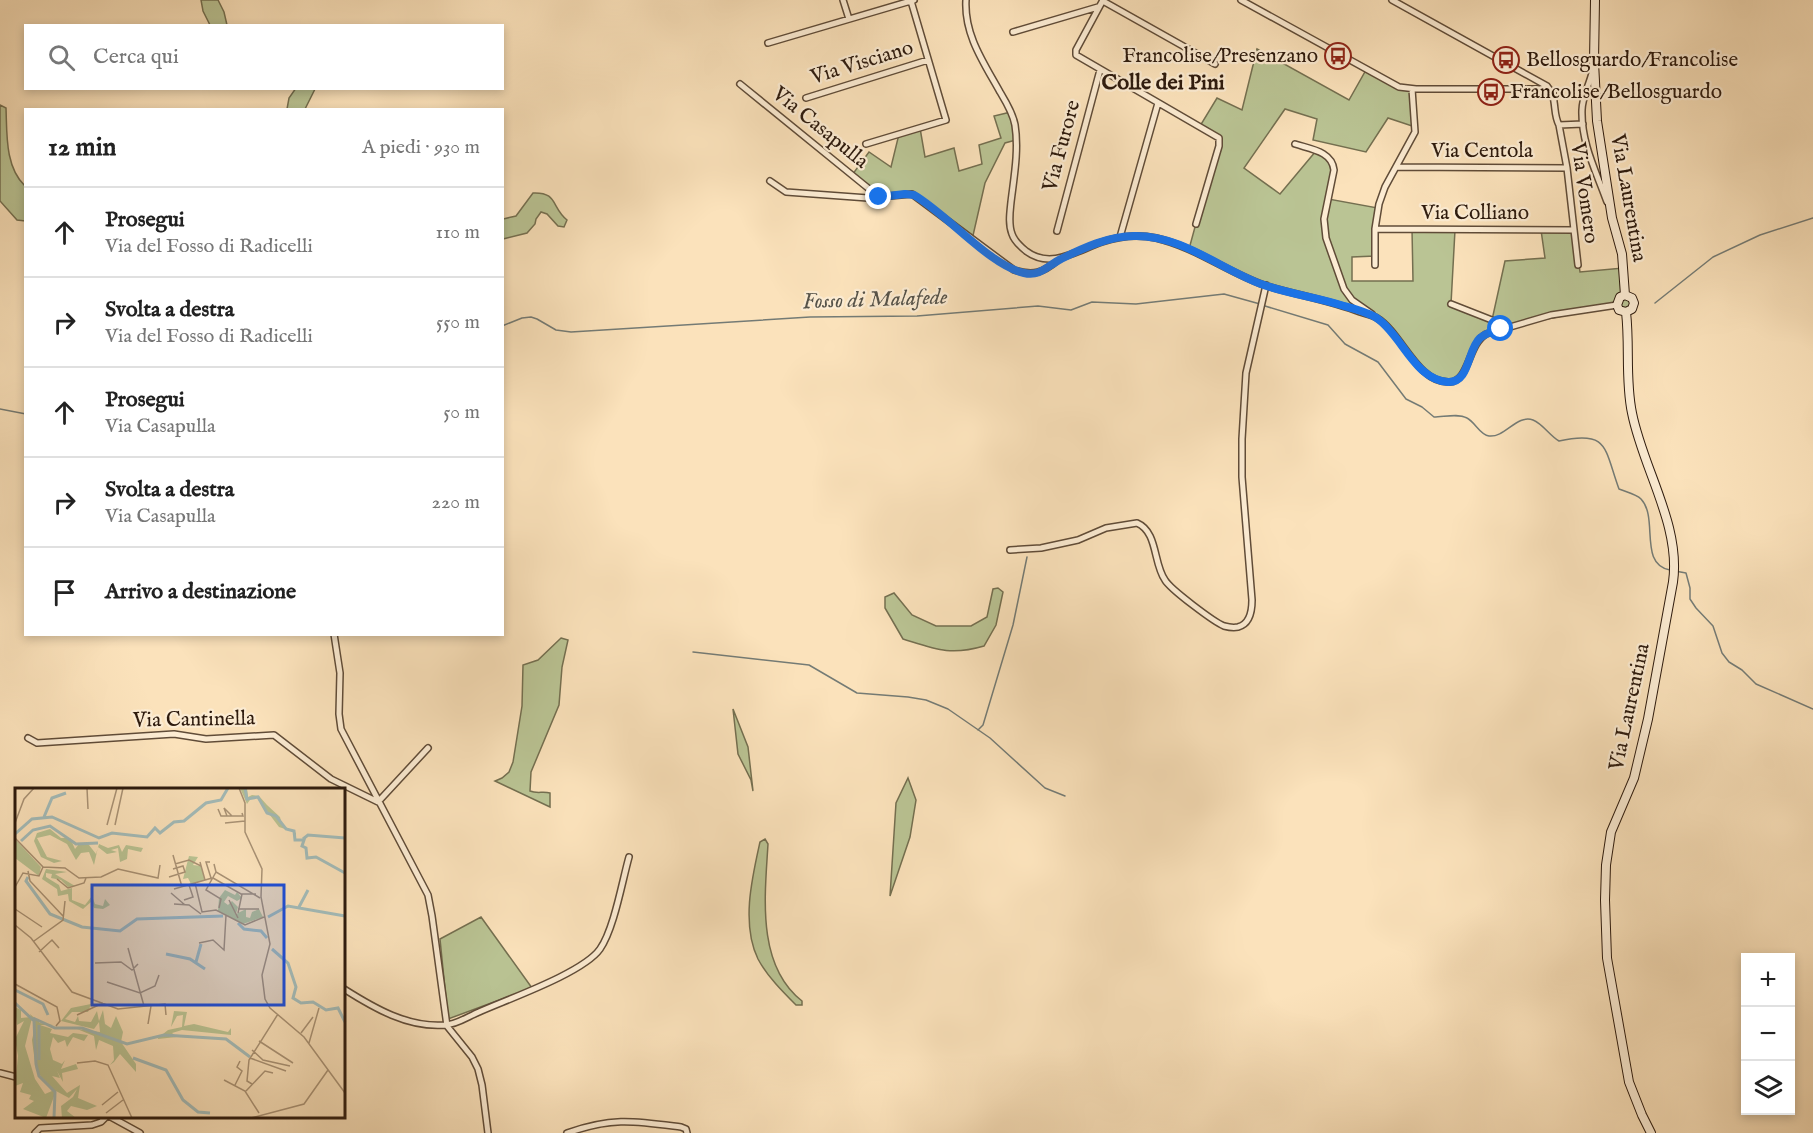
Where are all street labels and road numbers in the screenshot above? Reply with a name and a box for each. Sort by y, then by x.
street label: Via Visciano [806,35,917,92]
street label: Via Casapulla [766,80,874,176]
street label: Via Furore [1037,97,1087,196]
street label: Via Laurentina [1603,131,1653,265]
street label: Via Centola [1430,138,1534,165]
street label: Via Vomero [1563,140,1604,245]
street label: Via Colliano [1420,200,1529,227]
street label: Via Laurentina [1603,640,1657,774]
street label: Via Cantinella [132,705,256,735]

